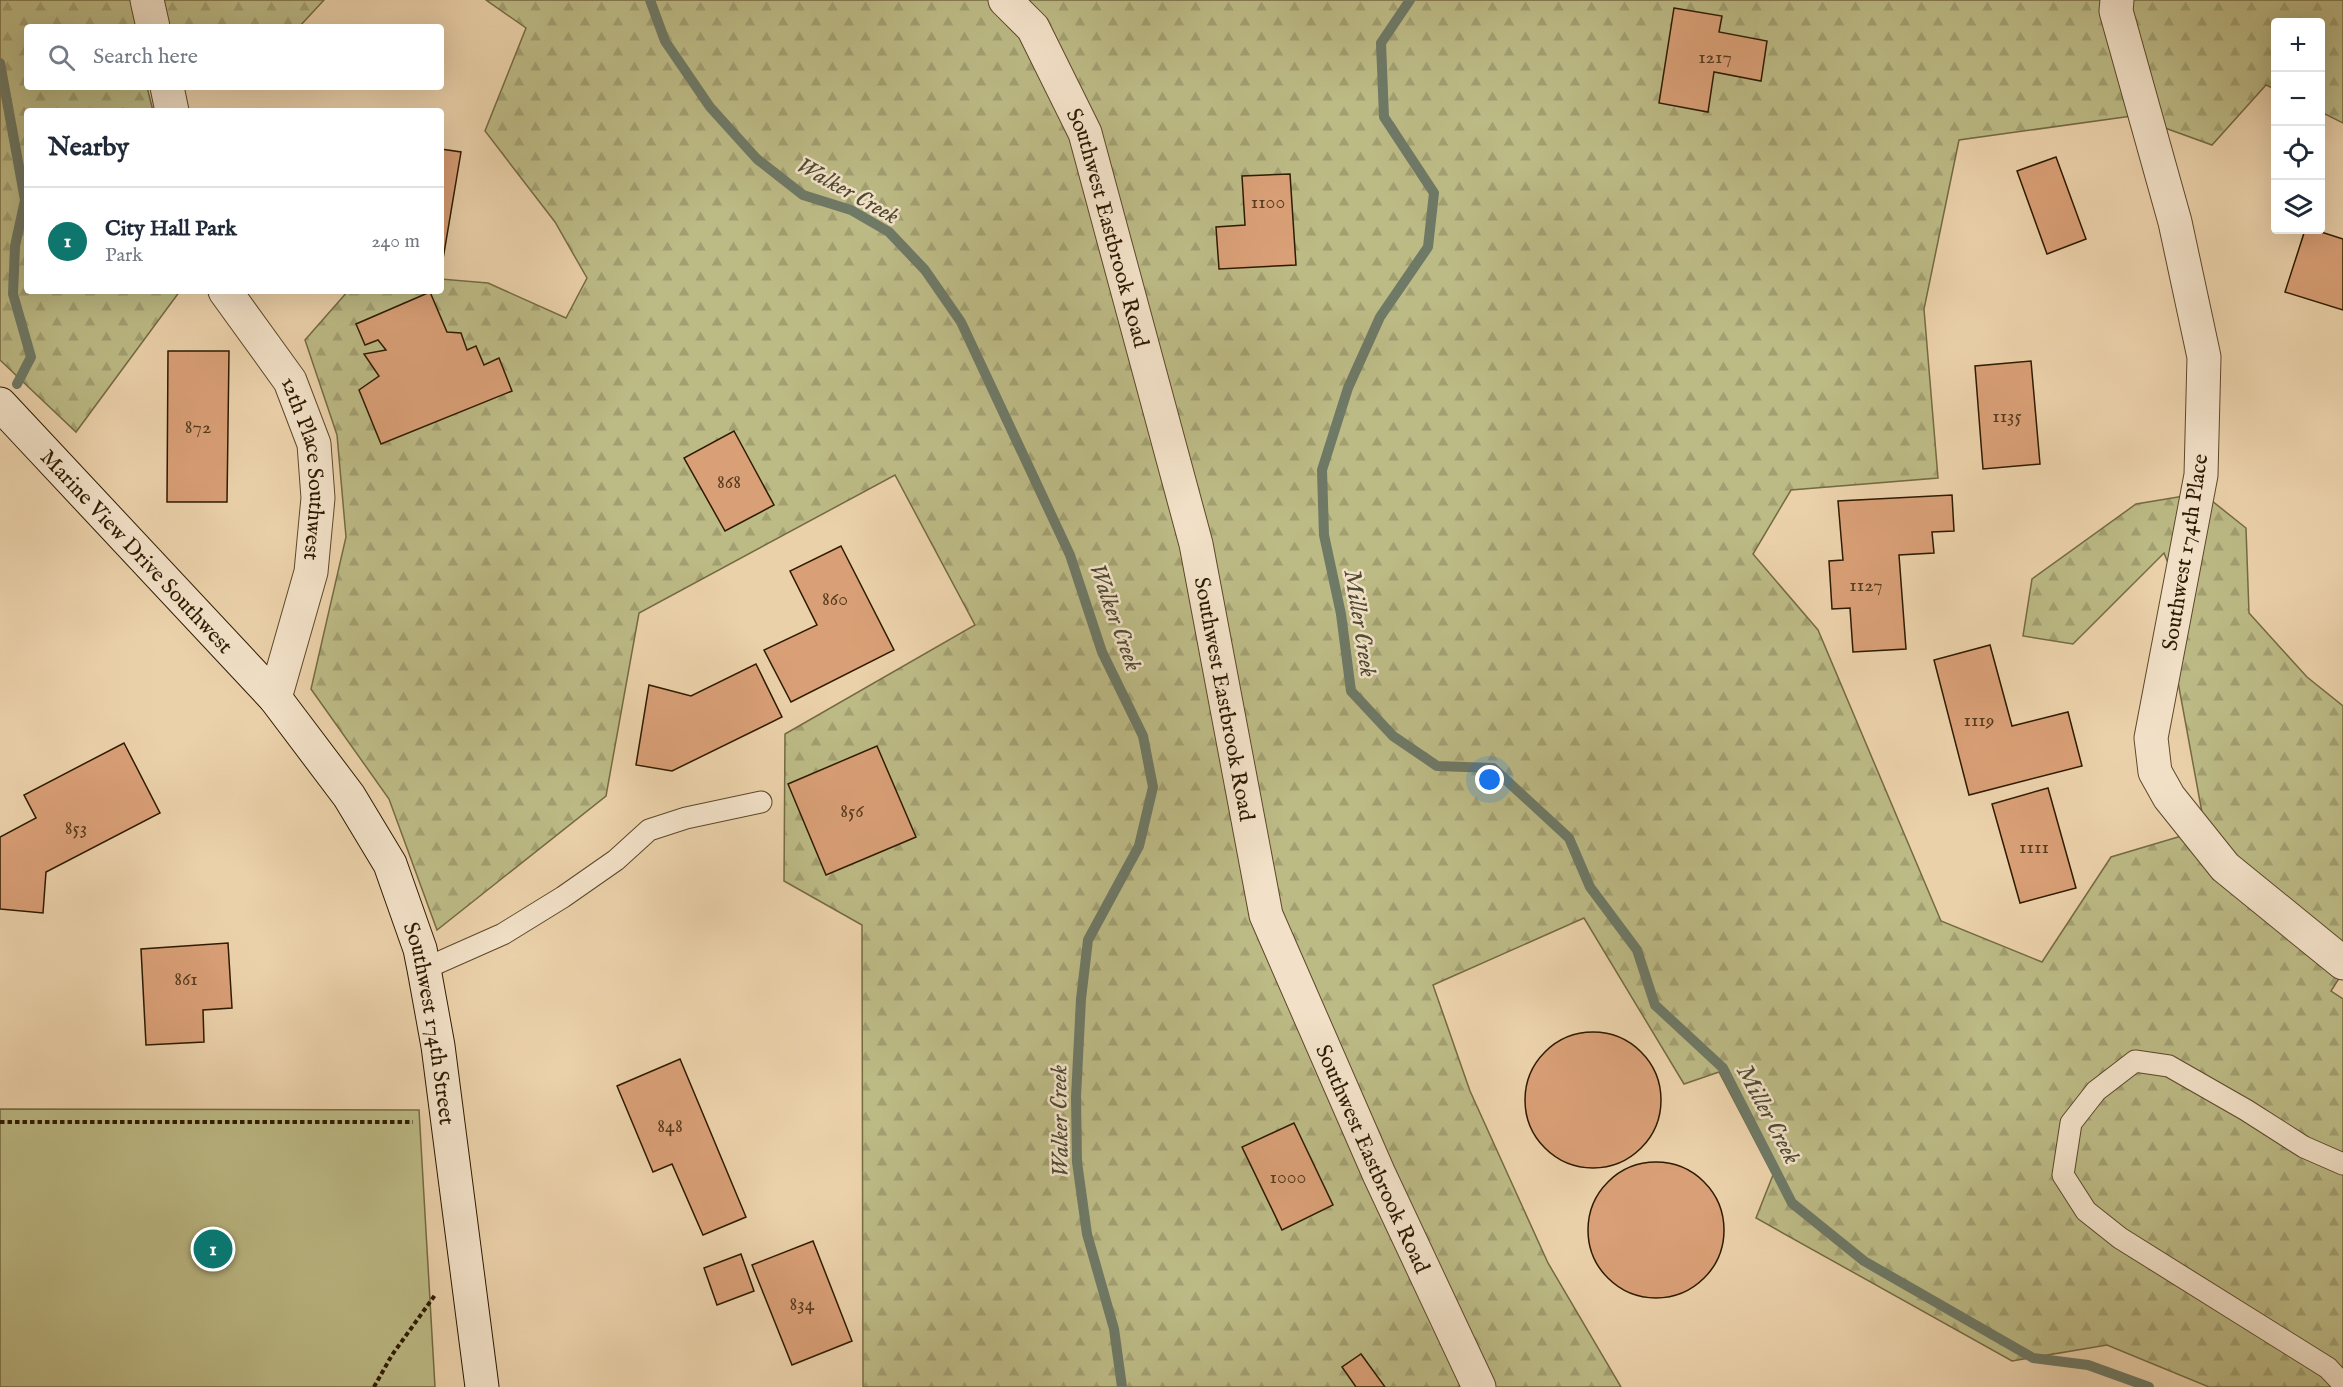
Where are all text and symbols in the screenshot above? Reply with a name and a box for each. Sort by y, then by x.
map controls [2271,18,2325,234]
button: + [2271,18,2325,72]
search box [24,24,444,90]
icon: search [45,41,78,74]
text: Search here [93,43,198,71]
house number: 1217 [1698,45,1732,70]
button: − [2271,72,2325,126]
street label: Southwest Eastbrook Road [1059,104,1154,351]
button: locate [2271,126,2325,180]
text: Nearby [48,131,129,164]
water label: Walker Creek [790,150,904,232]
button: layers [2271,180,2325,234]
house number: 1100 [1251,190,1285,215]
text: City Hall Park [105,215,237,243]
text: 1 [64,229,71,254]
text: 240 m [371,229,420,254]
text: Park [105,243,143,268]
street label: 12th Place Southwest [275,371,330,562]
house number: 1135 [1992,404,2022,429]
house number: 872 [185,415,211,440]
street label: Marine View Drive Southwest [34,444,238,661]
street label: Southwest 174th Place [2157,452,2215,653]
house number: 868 [717,470,741,495]
water label: Walker Creek [1081,559,1149,676]
water label: Miller Creek [1336,567,1383,680]
house number: 1127 [1849,573,1883,598]
street label: Southwest Eastbrook Road [1187,575,1260,824]
house number: 860 [822,587,848,612]
house number: 1119 [1963,708,1995,733]
your location [1475,765,1504,794]
house number: 856 [840,799,864,824]
house number: 853 [65,816,87,841]
house number: 1111 [2019,835,2049,860]
street label: Southwest 174th Street [396,919,460,1127]
house number: 861 [174,967,198,992]
street label: Southwest Eastbrook Road [1308,1040,1436,1278]
water label: Miller Creek [1728,1059,1807,1170]
water label: Walker Creek [1044,1064,1077,1178]
house number: 848 [657,1114,683,1139]
house number: 1000 [1270,1165,1306,1190]
pin: 1 [194,1226,232,1272]
house number: 834 [789,1292,815,1317]

